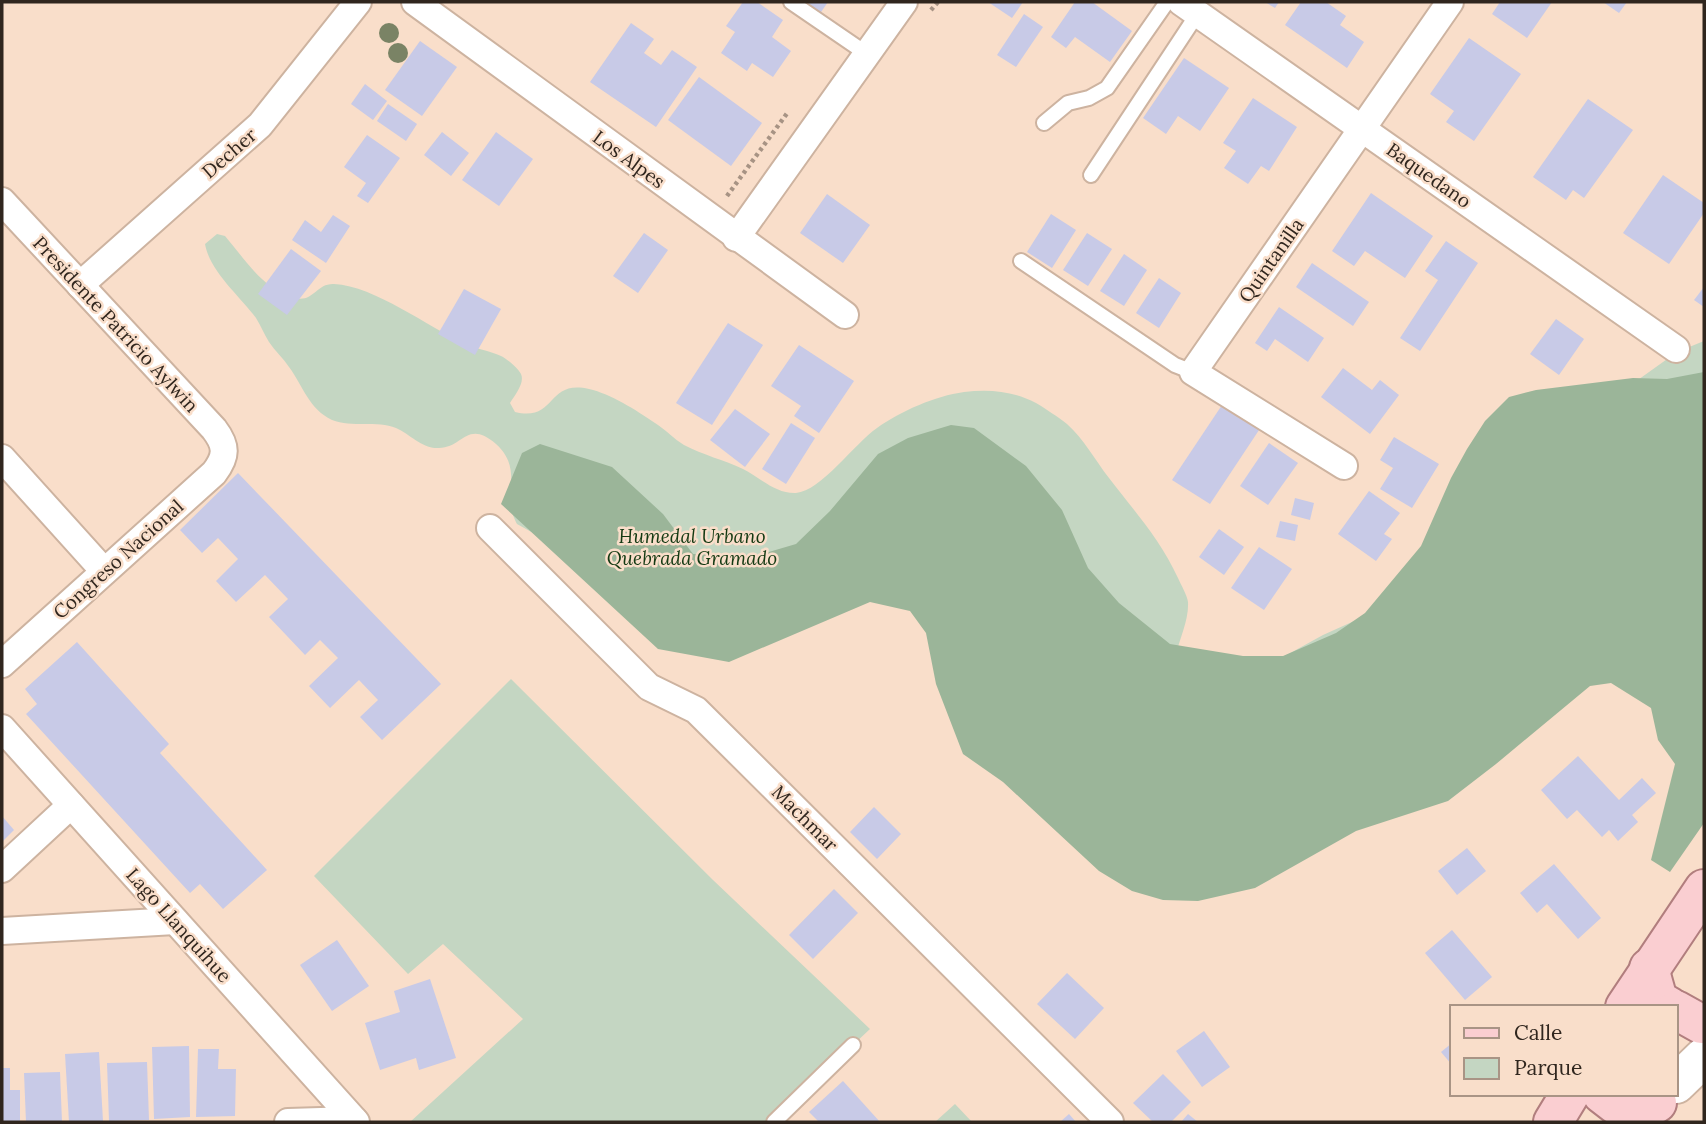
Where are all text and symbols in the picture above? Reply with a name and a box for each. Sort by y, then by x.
street label: Decher [197,122,262,183]
street label: Los Alpes [588,125,670,193]
street label: Baquedano [1382,137,1476,213]
street label: Quintanilla [1233,213,1309,307]
street label: Presidente Patricio Aylwin [28,231,204,417]
street label: Congreso Nacional [48,494,188,624]
park label: Humedal Urbano Quebrada Gramado [607,524,777,570]
street label: Machmar [767,780,844,857]
street label: Lago Llanquihue [121,863,237,987]
legend [1450,1005,1678,1096]
text: Calle [1514,1019,1562,1046]
text: Parque [1514,1054,1582,1081]

